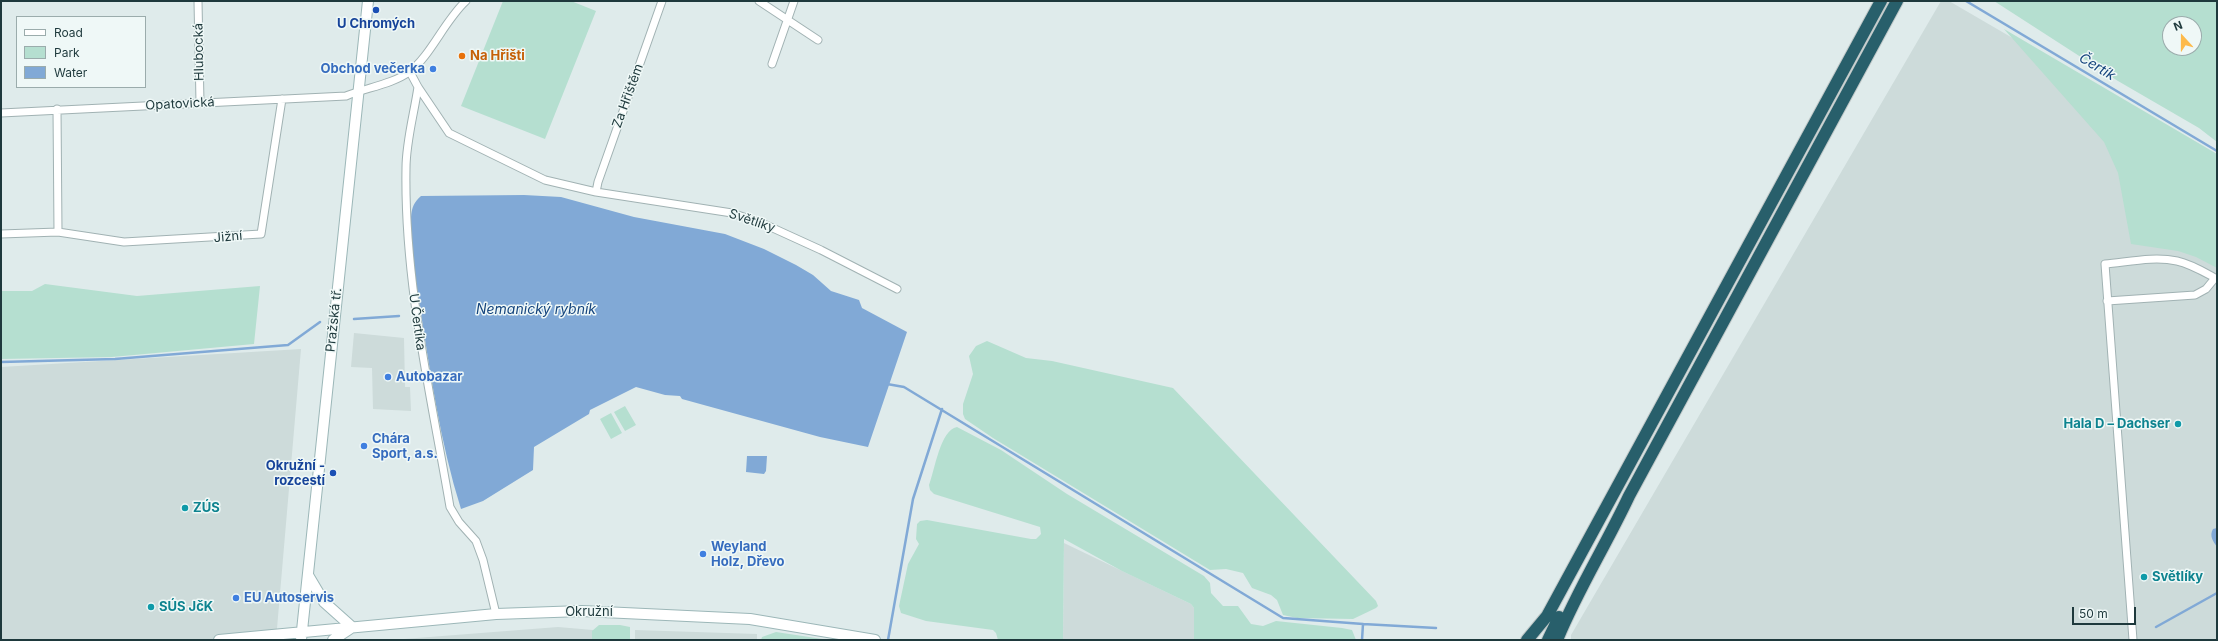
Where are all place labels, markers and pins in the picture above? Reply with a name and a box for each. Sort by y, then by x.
marker: U Chromých [371,5,381,15]
place label: U Chromých [337,16,415,32]
place label: Na Hřišti [470,48,525,64]
marker: Na Hřišti [457,51,467,61]
place label: Obchod večerka [321,61,425,77]
marker: Obchod večerka [428,64,438,74]
place label: Autobazar [396,369,463,385]
marker: Autobazar [383,372,393,382]
place label: Hala D – Dachser [2064,416,2170,432]
marker: Hala D – Dachser [2173,419,2183,429]
place label: Chára Sport, a.s. [372,431,438,462]
marker: Chára Sport, a.s. [359,441,369,451]
place label: Okružní - rozcestí [266,458,325,489]
marker: Okružní - rozcestí [328,468,338,478]
place label: ZÚS [193,500,220,516]
marker: ZÚS [180,503,190,513]
place label: Weyland Holz, Dřevo [711,539,784,570]
marker: Weyland Holz, Dřevo [698,549,708,559]
place label: Světlíky [2152,569,2203,585]
marker: Světlíky [2139,572,2149,582]
place label: EU Autoservis [244,590,334,606]
marker: EU Autoservis [231,593,241,603]
place label: SÚS JčK [159,599,213,615]
marker: SÚS JčK [146,602,156,612]

